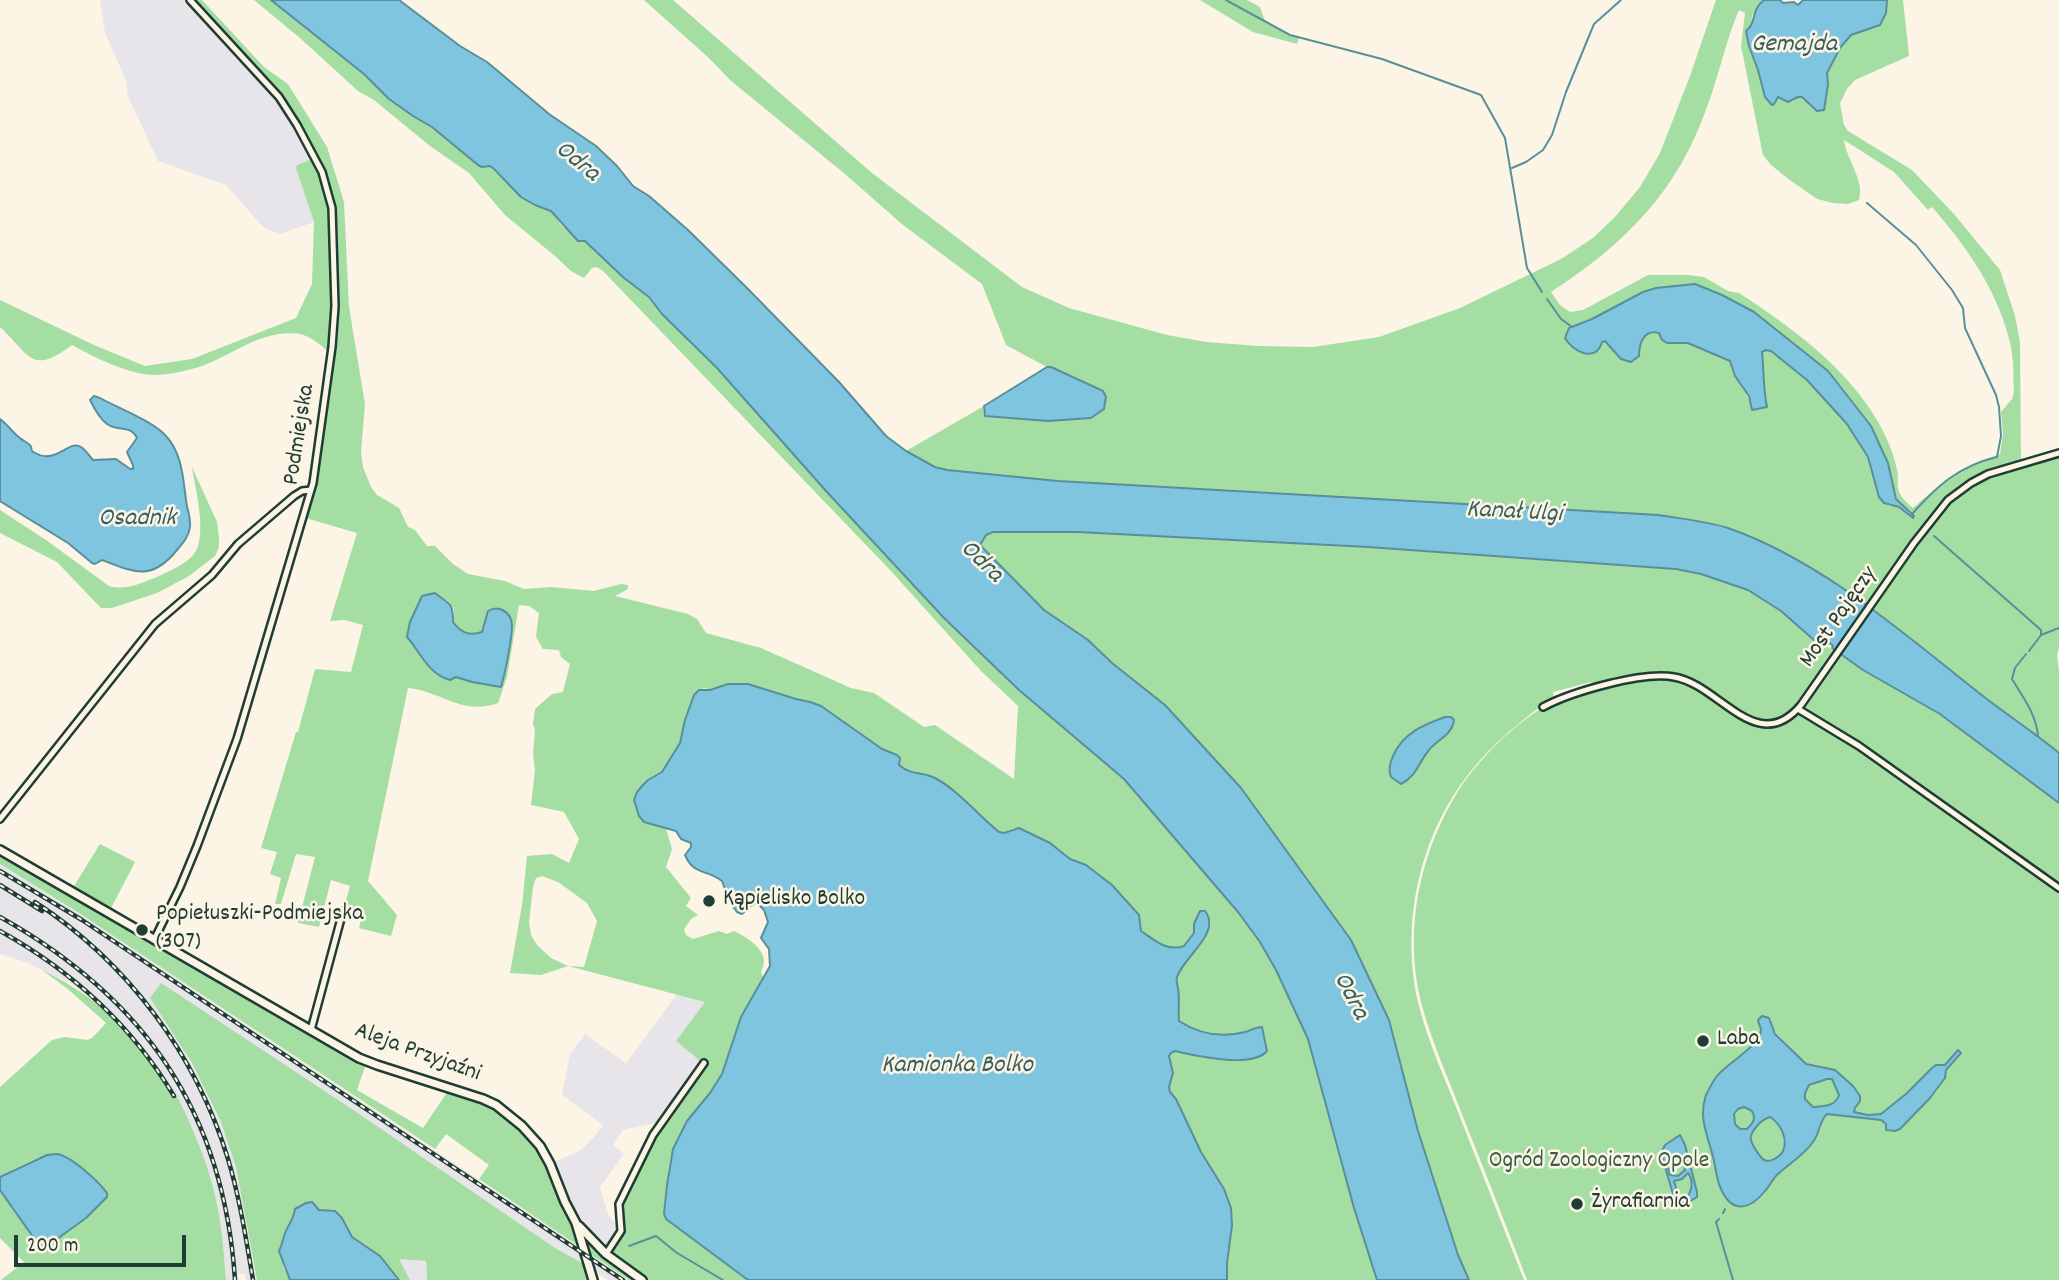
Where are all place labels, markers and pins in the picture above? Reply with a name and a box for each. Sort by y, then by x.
place label: Kąpielisko Bolko [723,887,865,915]
marker: Kąpielisko Bolko [701,893,717,909]
place label: Popiełuszki-Podmiejska (307) [156,902,363,958]
marker: Popiełuszki-Podmiejska (307) [134,922,150,938]
place label: Laba [1717,1027,1760,1055]
marker: Laba [1695,1033,1711,1049]
place label: Żyrafiarnia [1591,1190,1690,1218]
marker: Żyrafiarnia [1569,1196,1585,1212]

